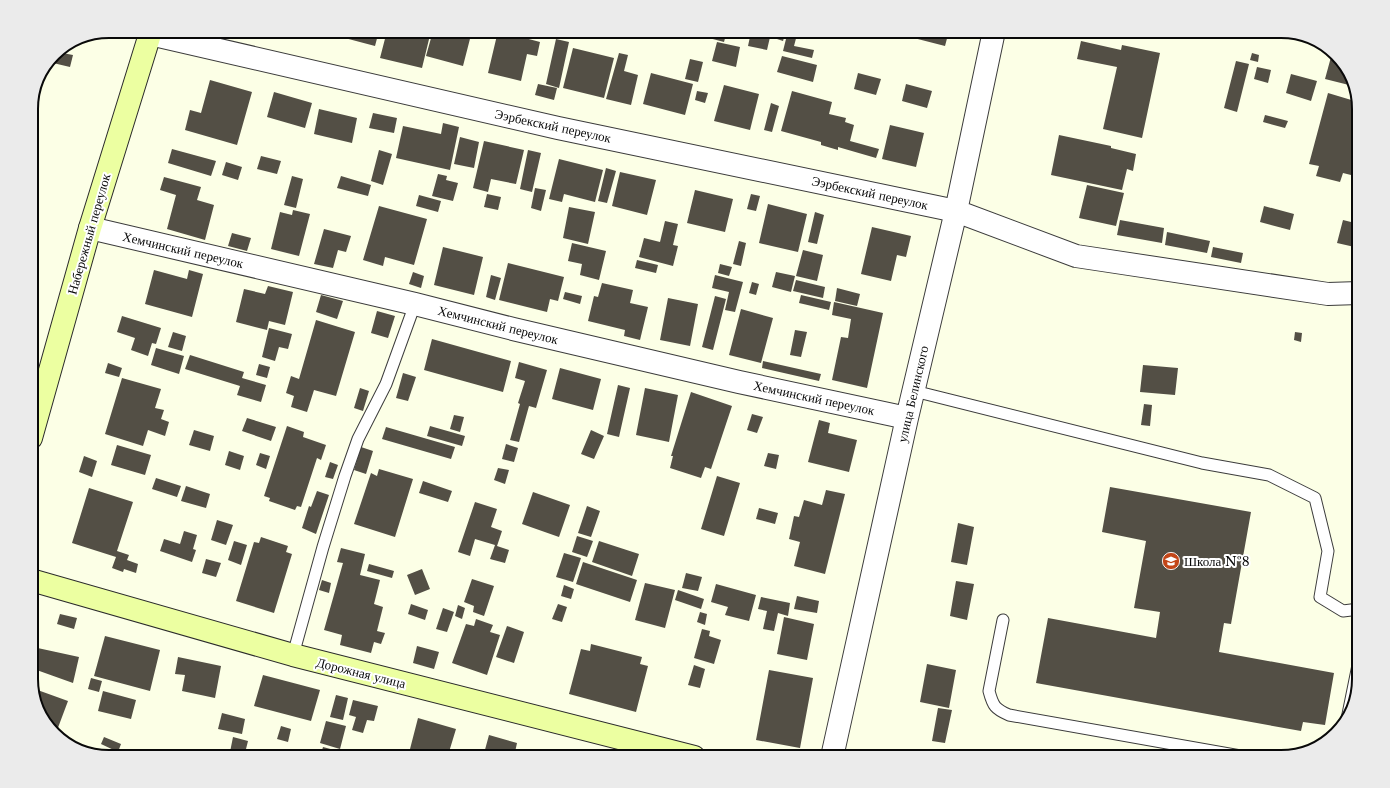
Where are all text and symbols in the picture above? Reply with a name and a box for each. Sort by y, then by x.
street label: Ээрбекский переулок [493,105,613,147]
street label: Набережный переулок [64,171,115,296]
street label: Ээрбекский переулок [810,172,930,214]
street label: Хемчинский переулок [121,228,246,272]
street label: Хемчинский переулок [436,302,561,348]
street label: улица Белинского [894,344,932,444]
street label: Хемчинский переулок [752,377,877,419]
school or university icon: Школа №8 [1161,551,1181,571]
place label: Школа №8 [1184,553,1250,570]
street label: Дорожная улица [315,654,408,692]

